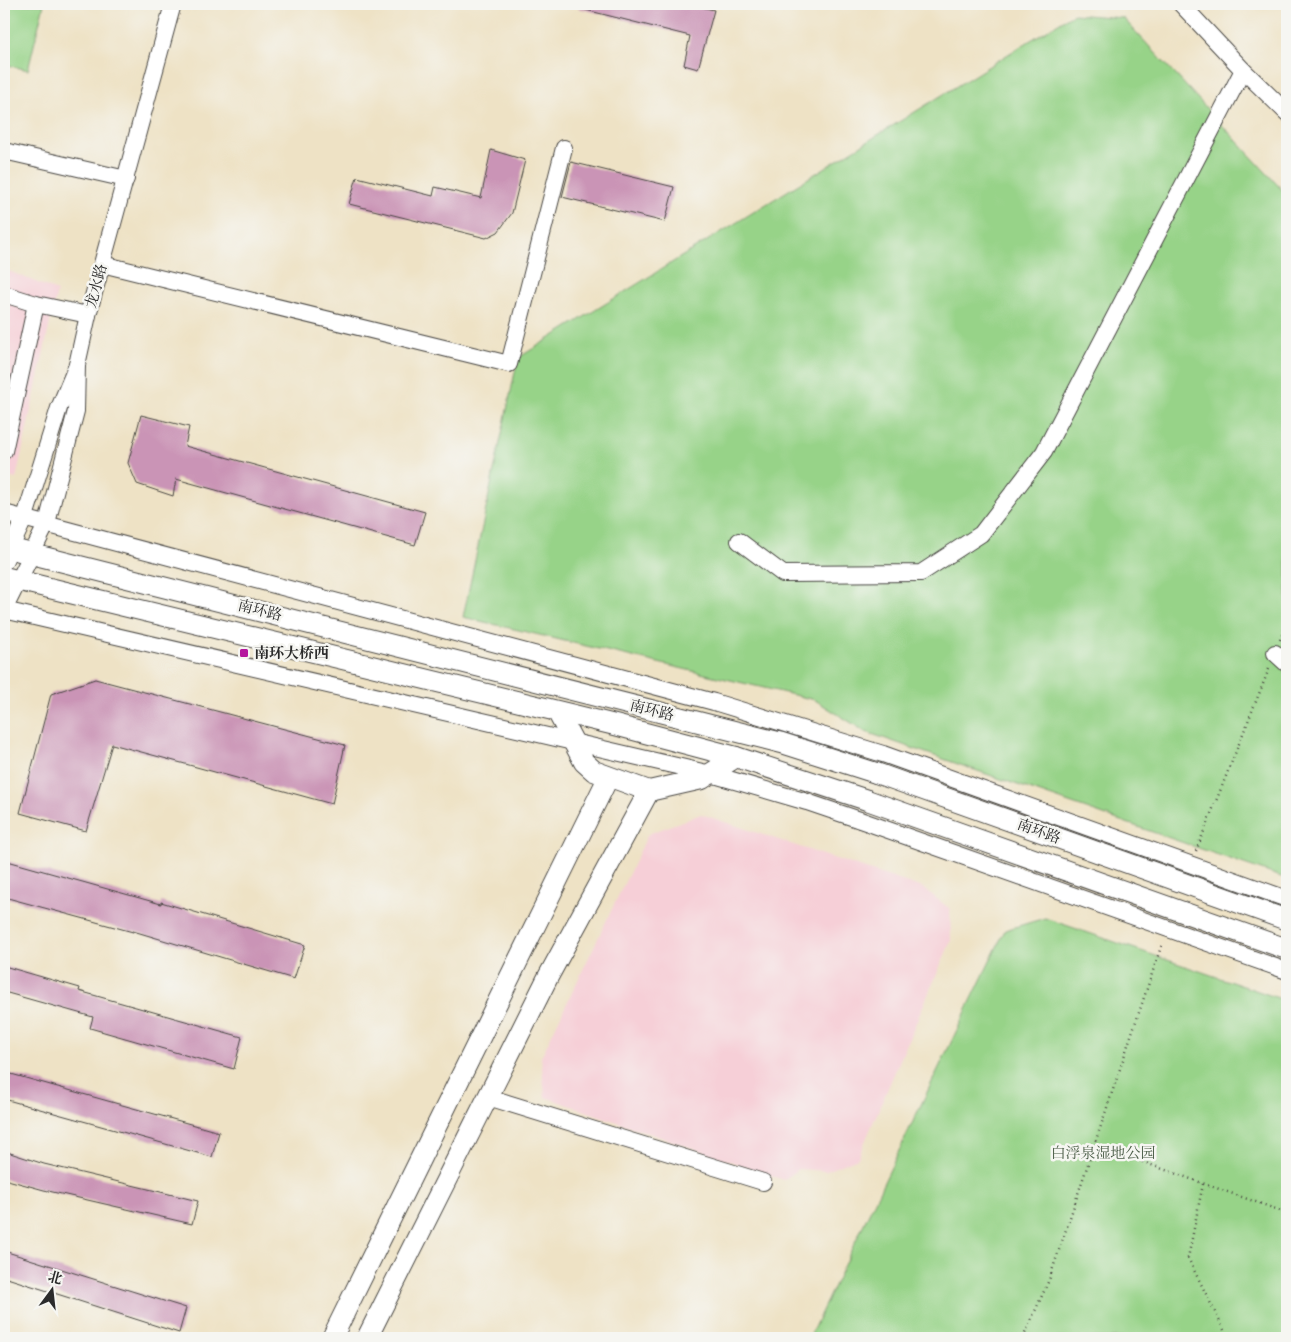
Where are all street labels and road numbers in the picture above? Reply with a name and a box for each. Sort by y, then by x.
street label: 龙水路 [81,262,111,310]
street label: 南环路 [236,596,284,624]
street label: 南环路 [628,696,676,724]
street label: 南环路 [1015,815,1063,847]

